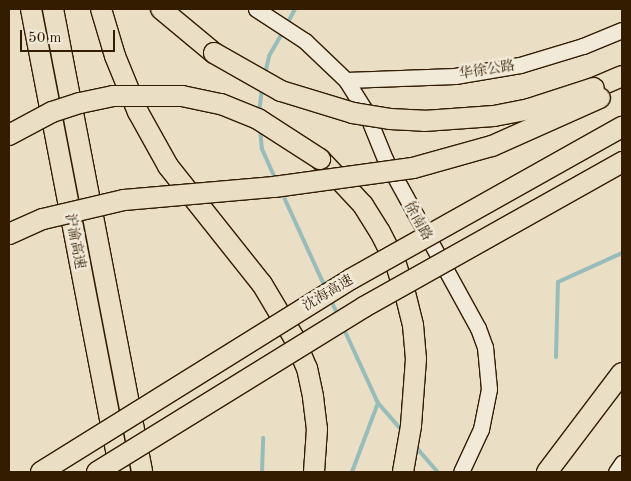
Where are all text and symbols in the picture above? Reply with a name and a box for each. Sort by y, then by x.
scale bar [22,20,118,52]
text: 50 m [28,31,62,46]
street label: 华徐公路 [458,57,516,83]
street label: 徐南路 [400,199,436,243]
street label: 沪渝高速 [61,212,89,270]
street label: 沈海高速 [300,271,356,315]

